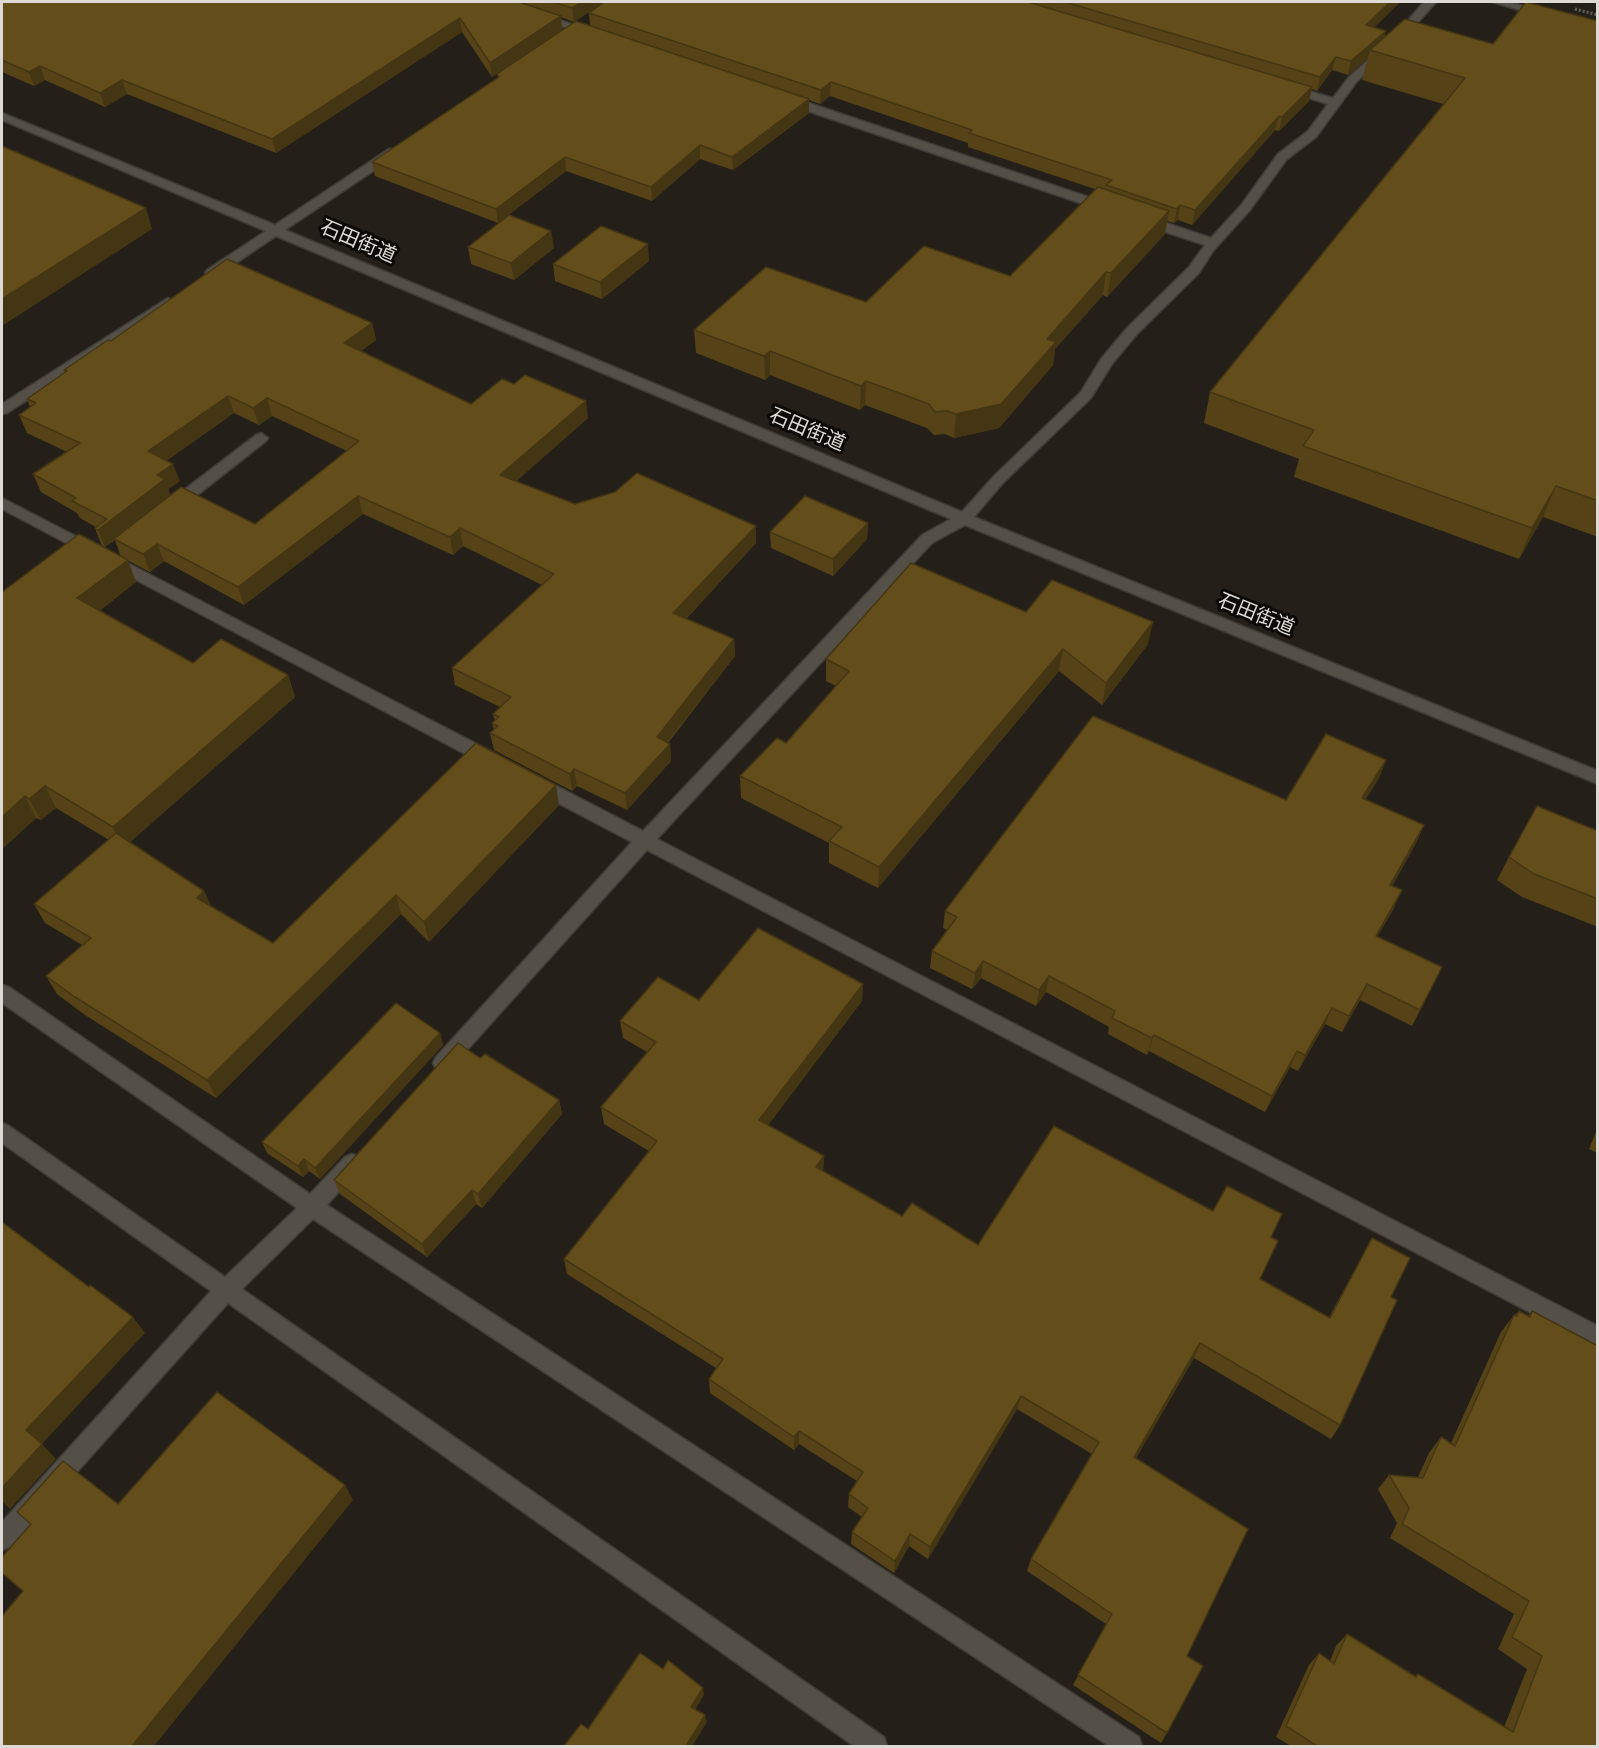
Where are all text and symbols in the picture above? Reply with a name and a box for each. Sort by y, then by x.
street label: 石田街道 [316,215,400,269]
street label: 石田街道 [765,403,849,457]
street label: 石田街道 [1214,589,1298,641]

